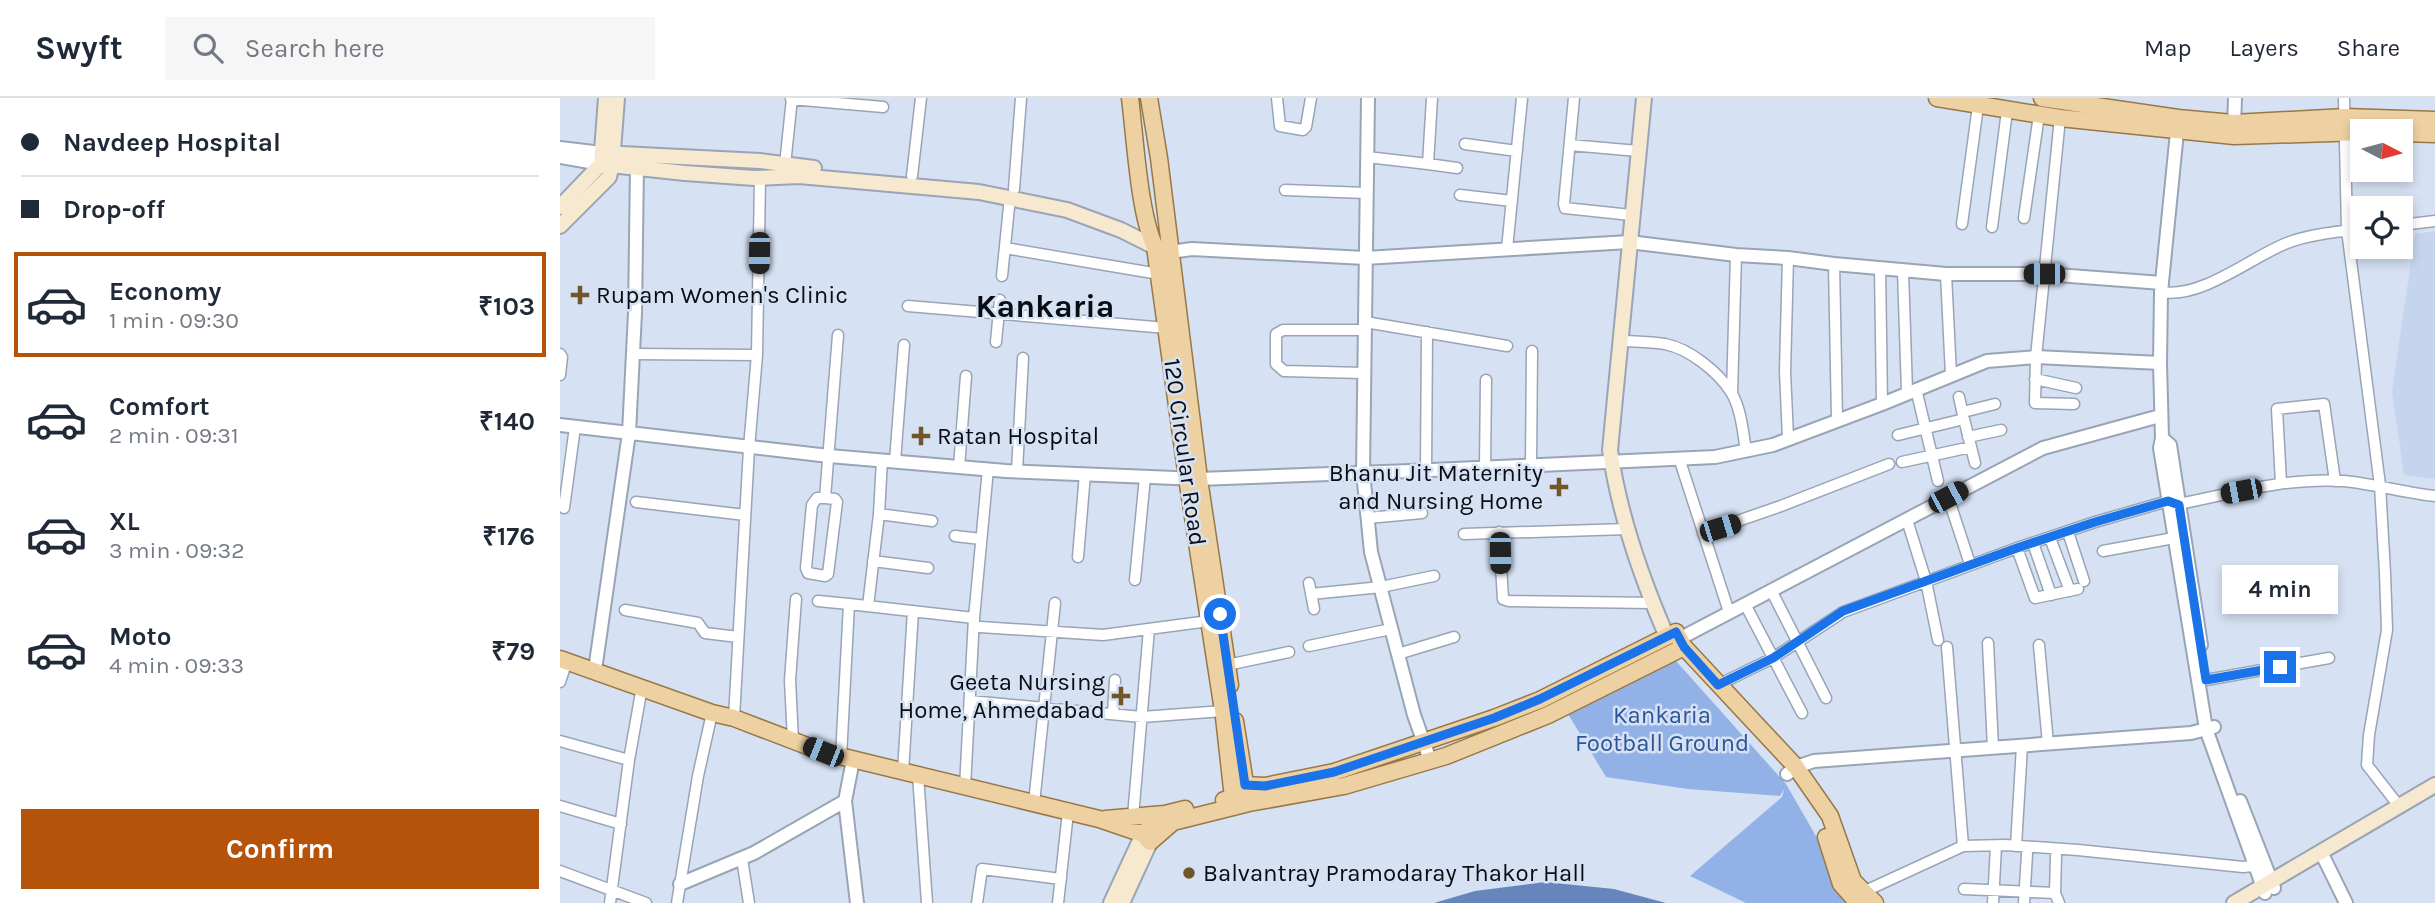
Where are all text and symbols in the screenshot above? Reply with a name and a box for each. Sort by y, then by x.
search box [165,17,655,80]
text: Swyft [35,29,123,67]
icon: search [189,29,227,67]
text: Search here [245,33,385,64]
text: Map [2144,34,2192,62]
text: Layers [2230,34,2299,62]
text: Share [2337,34,2400,62]
north arrow [2350,119,2413,182]
map controls [2350,119,2413,259]
text: Navdeep Hospital [63,127,281,158]
text: Drop-off [63,194,165,225]
button: locate [2350,196,2413,259]
car [749,232,770,274]
car [2024,264,2066,285]
icon: car [25,273,88,336]
text: Economy [109,276,221,307]
place label: Rupam Women's Clinic [596,281,848,309]
marker: Rupam Women's Clinic [570,285,590,305]
district label: Kankaria [975,288,1115,325]
text: ₹103 [478,291,535,322]
text: 1 min · 09:30 [109,307,239,334]
street label: 120 Circular Road [1158,357,1212,547]
icon: car [25,388,88,451]
text: Comfort [109,391,210,422]
text: ₹140 [479,406,535,437]
text: 2 min · 09:31 [109,422,239,449]
place label: Ratan Hospital [937,422,1099,450]
marker: Ratan Hospital [911,426,931,446]
place label: Bhanu Jit Maternity and Nursing Home [1329,459,1543,515]
marker: Bhanu Jit Maternity and Nursing Home [1549,477,1569,497]
car [2219,477,2264,505]
car [1925,478,1972,516]
icon: car [25,503,88,566]
text: XL [109,506,140,537]
car [1697,512,1744,544]
text: ₹176 [482,521,535,552]
car [1490,532,1511,574]
text: 3 min · 09:32 [109,537,245,564]
callout: 4 min [2222,566,2338,614]
text: 4 min [2248,576,2312,603]
route start [1204,598,1236,630]
icon: car [25,618,88,681]
text: Moto [109,621,171,652]
text: ₹79 [491,636,535,667]
route end [2264,651,2296,683]
text: 4 min · 09:33 [109,652,244,679]
place label: Geeta Nursing Home, Ahmedabad [898,668,1105,724]
marker: Geeta Nursing Home, Ahmedabad [1111,686,1131,706]
park label: Kankaria Football Ground [1575,701,1749,757]
car [800,734,847,770]
button: Confirm [21,809,539,889]
place label: Balvantray Pramodaray Thakor Hall [1203,859,1586,887]
marker: Balvantray Pramodaray Thakor Hall [1181,865,1197,881]

